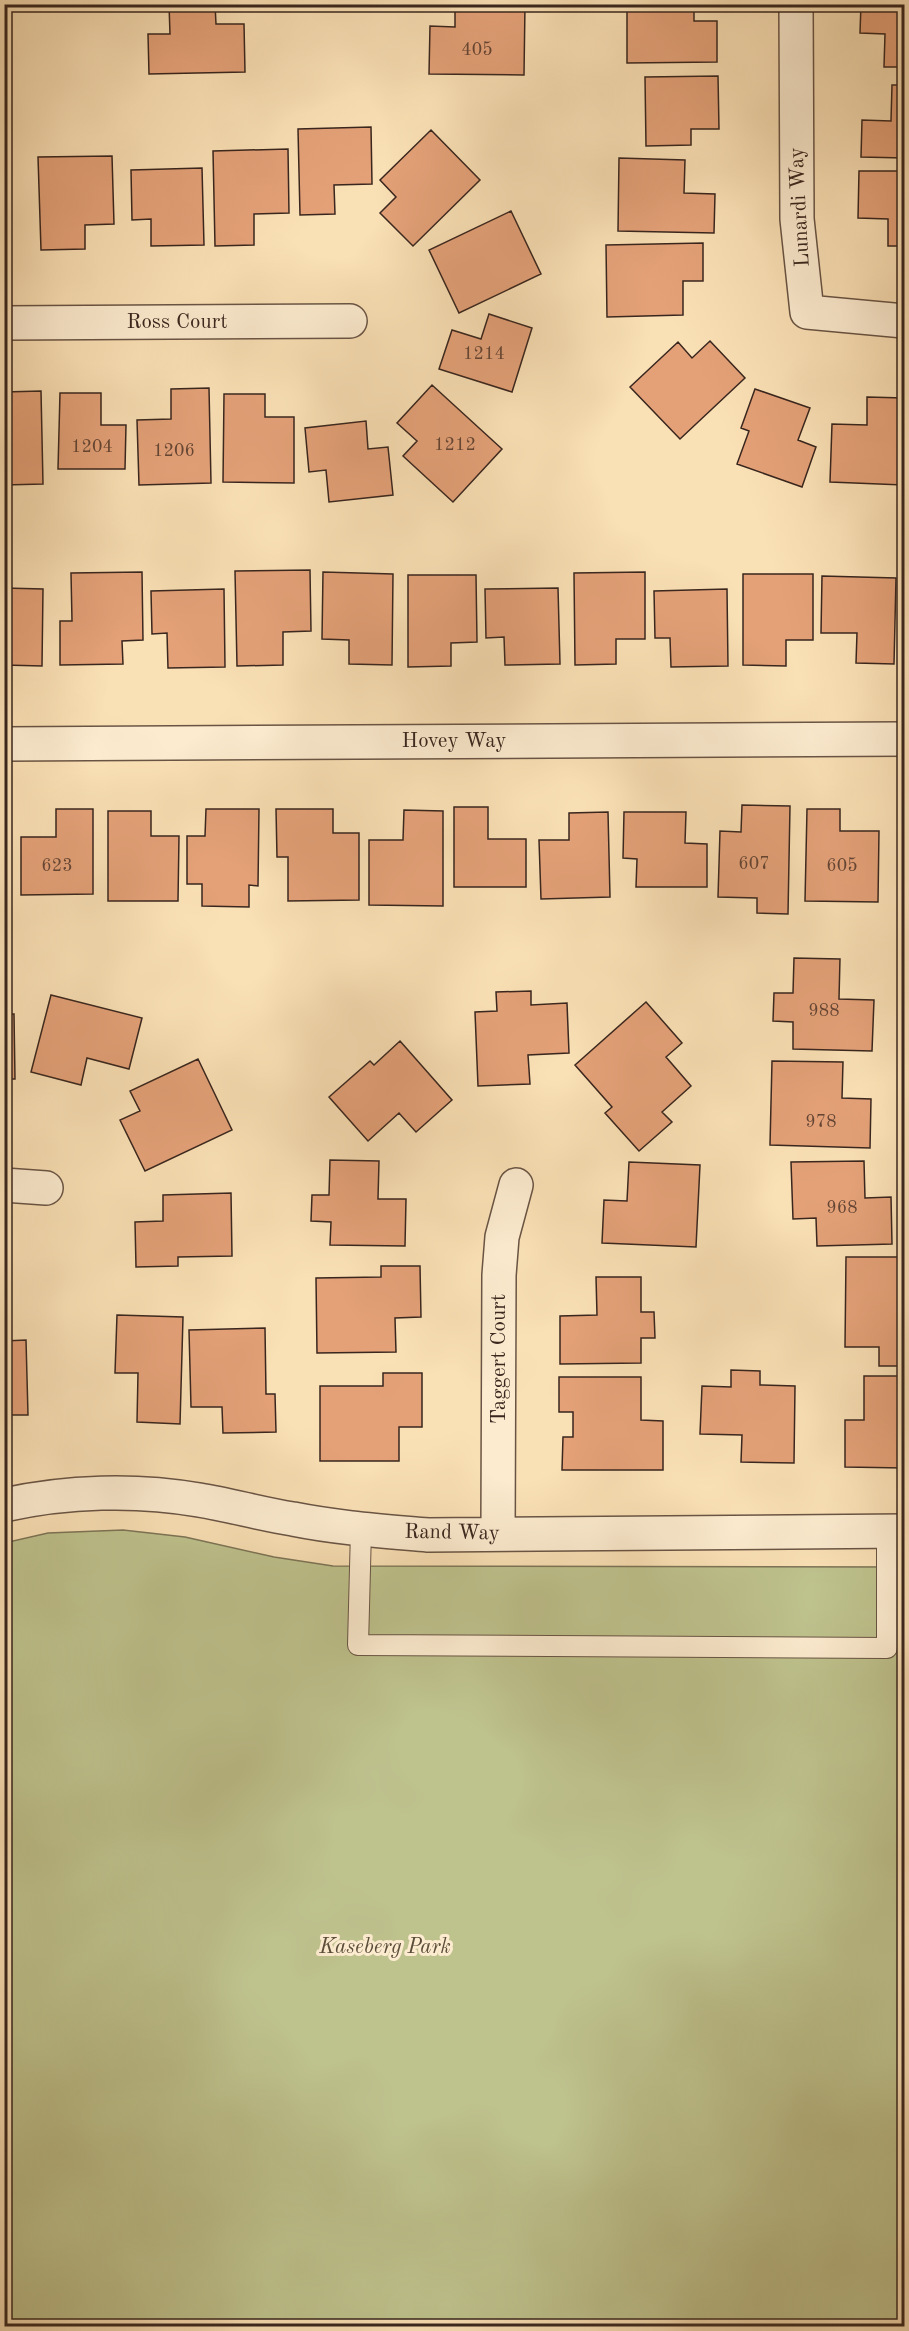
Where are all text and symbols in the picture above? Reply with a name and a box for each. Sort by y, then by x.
house number: 405 [461,41,493,59]
street label: Lunardi Way [786,147,814,267]
street label: Ross Court [126,312,228,333]
house number: 1214 [463,345,505,363]
house number: 1212 [434,436,476,454]
house number: 1204 [71,438,113,456]
house number: 1206 [153,442,195,460]
street label: Hovey Way [402,731,506,752]
house number: 607 [738,855,770,873]
house number: 623 [41,857,73,875]
house number: 605 [826,857,858,875]
house number: 988 [808,1002,840,1020]
house number: 978 [805,1113,837,1131]
house number: 968 [826,1199,858,1217]
street label: Taggert Court [489,1294,510,1424]
street label: Rand Way [404,1522,500,1544]
park label: Kaseberg Park [318,1937,451,1958]

